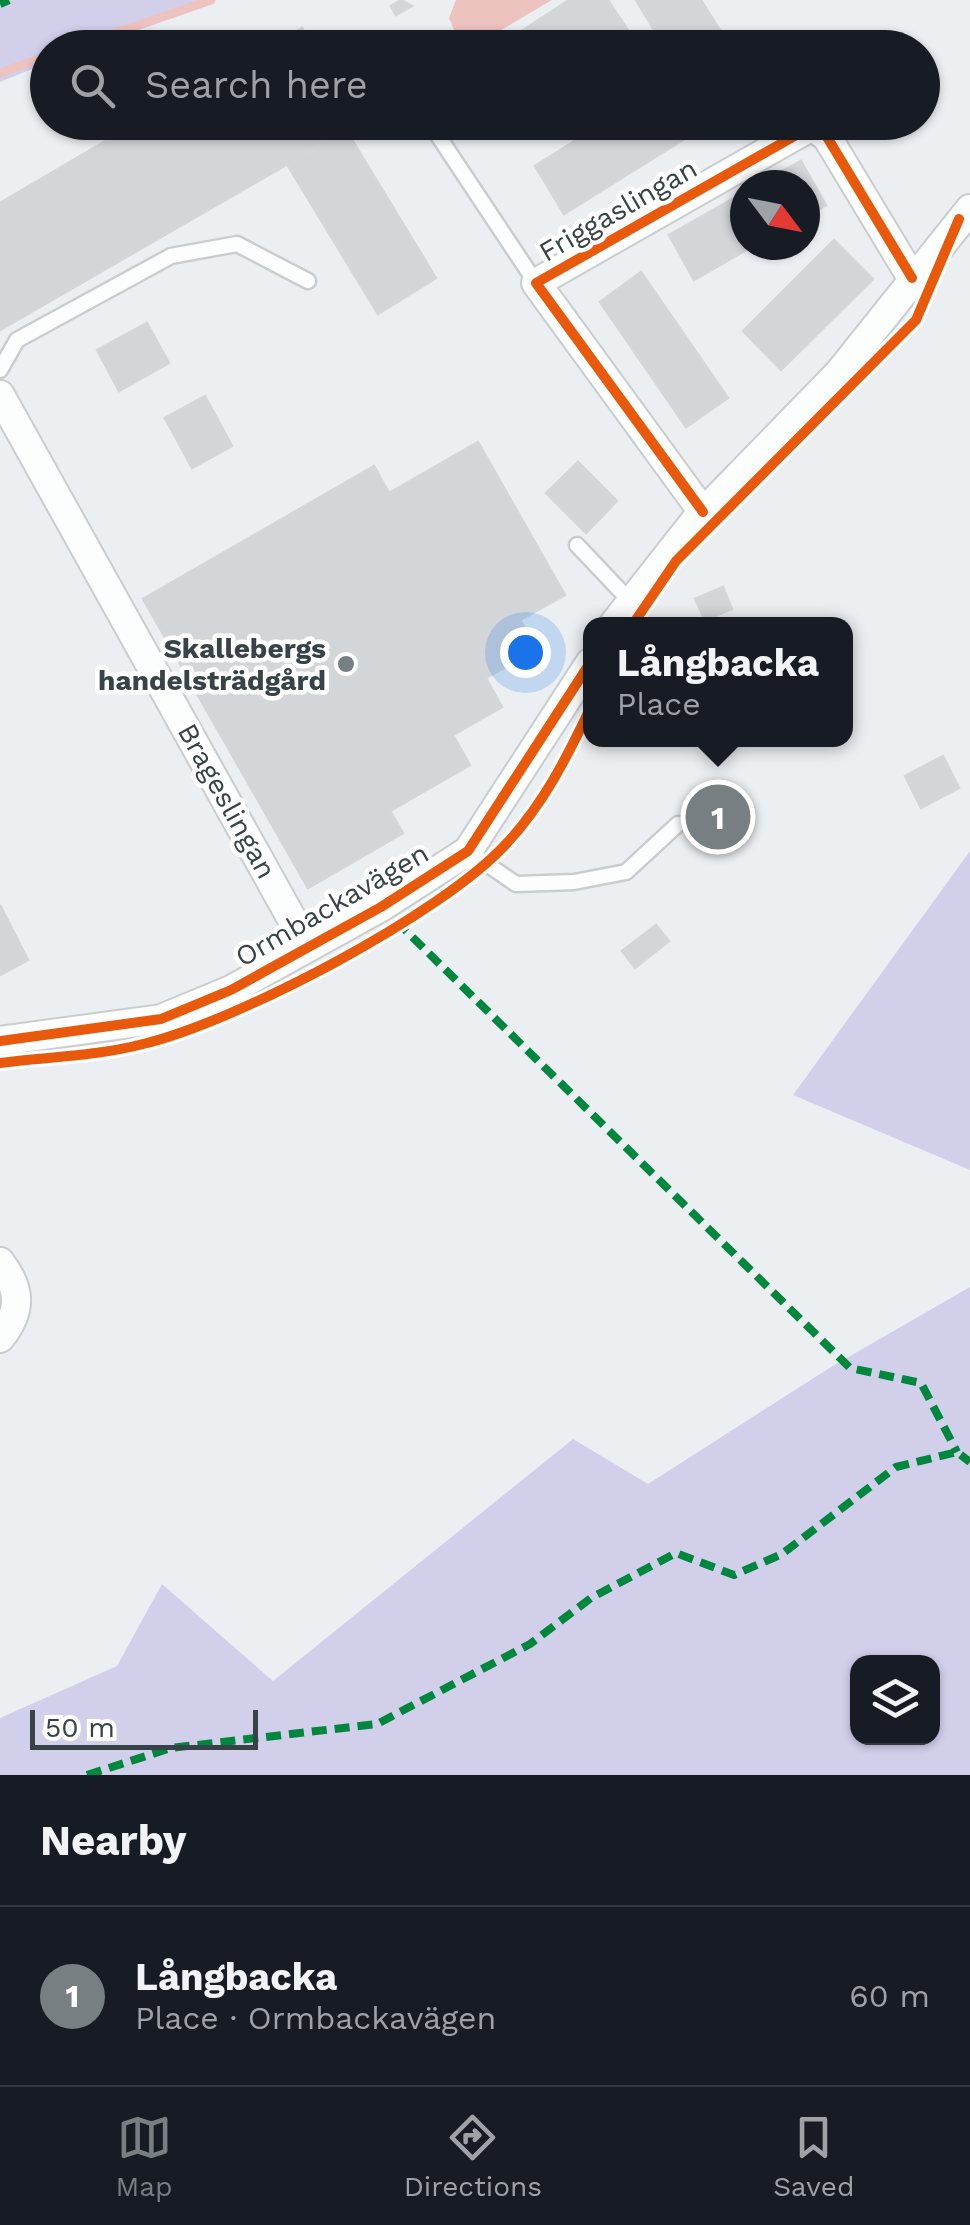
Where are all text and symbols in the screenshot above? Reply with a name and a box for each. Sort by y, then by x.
search box [30,30,940,140]
icon: search [65,58,120,113]
text: Search here [145,63,368,107]
street label: Friggaslingan [533,152,703,268]
north arrow [730,170,820,260]
popup [583,617,853,747]
your location [500,627,551,678]
place label: Skallebergs handelsträdgård [98,632,326,697]
text: Långbacka [617,641,819,685]
marker: Skallebergs handelsträdgård [335,653,357,675]
text: Place [617,685,701,723]
street label: Brageslingan [171,718,283,884]
pin: 1 [686,780,750,854]
street label: Ormbackavägen [230,836,434,974]
map controls [850,1655,940,1745]
button: layers [850,1655,940,1745]
scale bar [30,1705,258,1750]
text: 50 m [45,1711,115,1744]
text: Nearby [40,1816,187,1865]
text: Långbacka [135,1955,337,1999]
text: 1 [66,1977,79,2015]
text: 60 m [849,1977,930,2015]
text: Place · Ormbackavägen [135,1999,496,2037]
tab: Map [116,2110,173,2203]
tab: Directions [404,2110,542,2203]
tab: Saved [773,2110,854,2203]

